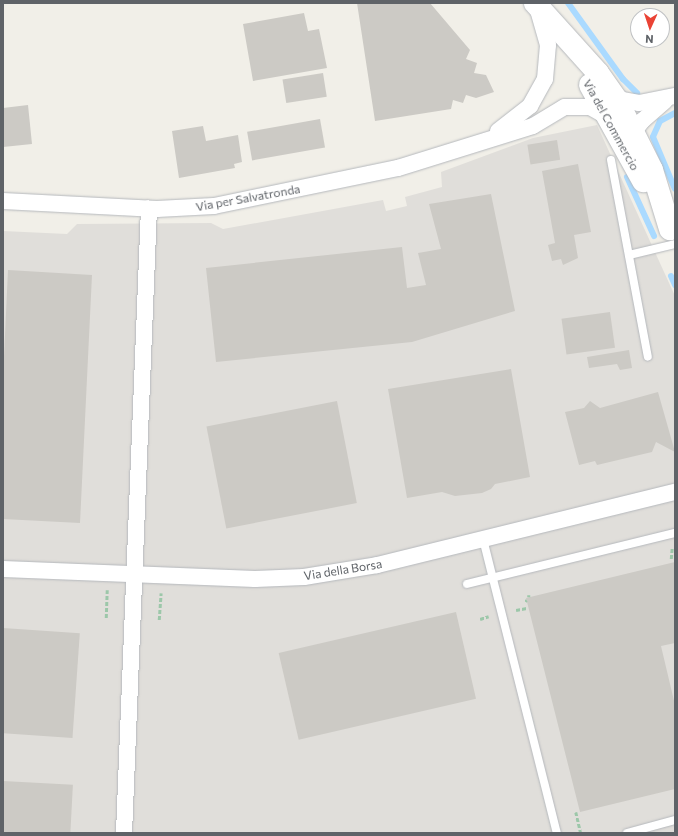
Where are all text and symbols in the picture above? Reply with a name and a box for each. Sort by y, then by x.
north arrow [630,8,670,48]
text: N [645,33,654,46]
street label: Via del Commercio [580,77,642,173]
street label: Via per Salvatronda [195,182,301,214]
street label: Via della Borsa [303,557,383,583]

